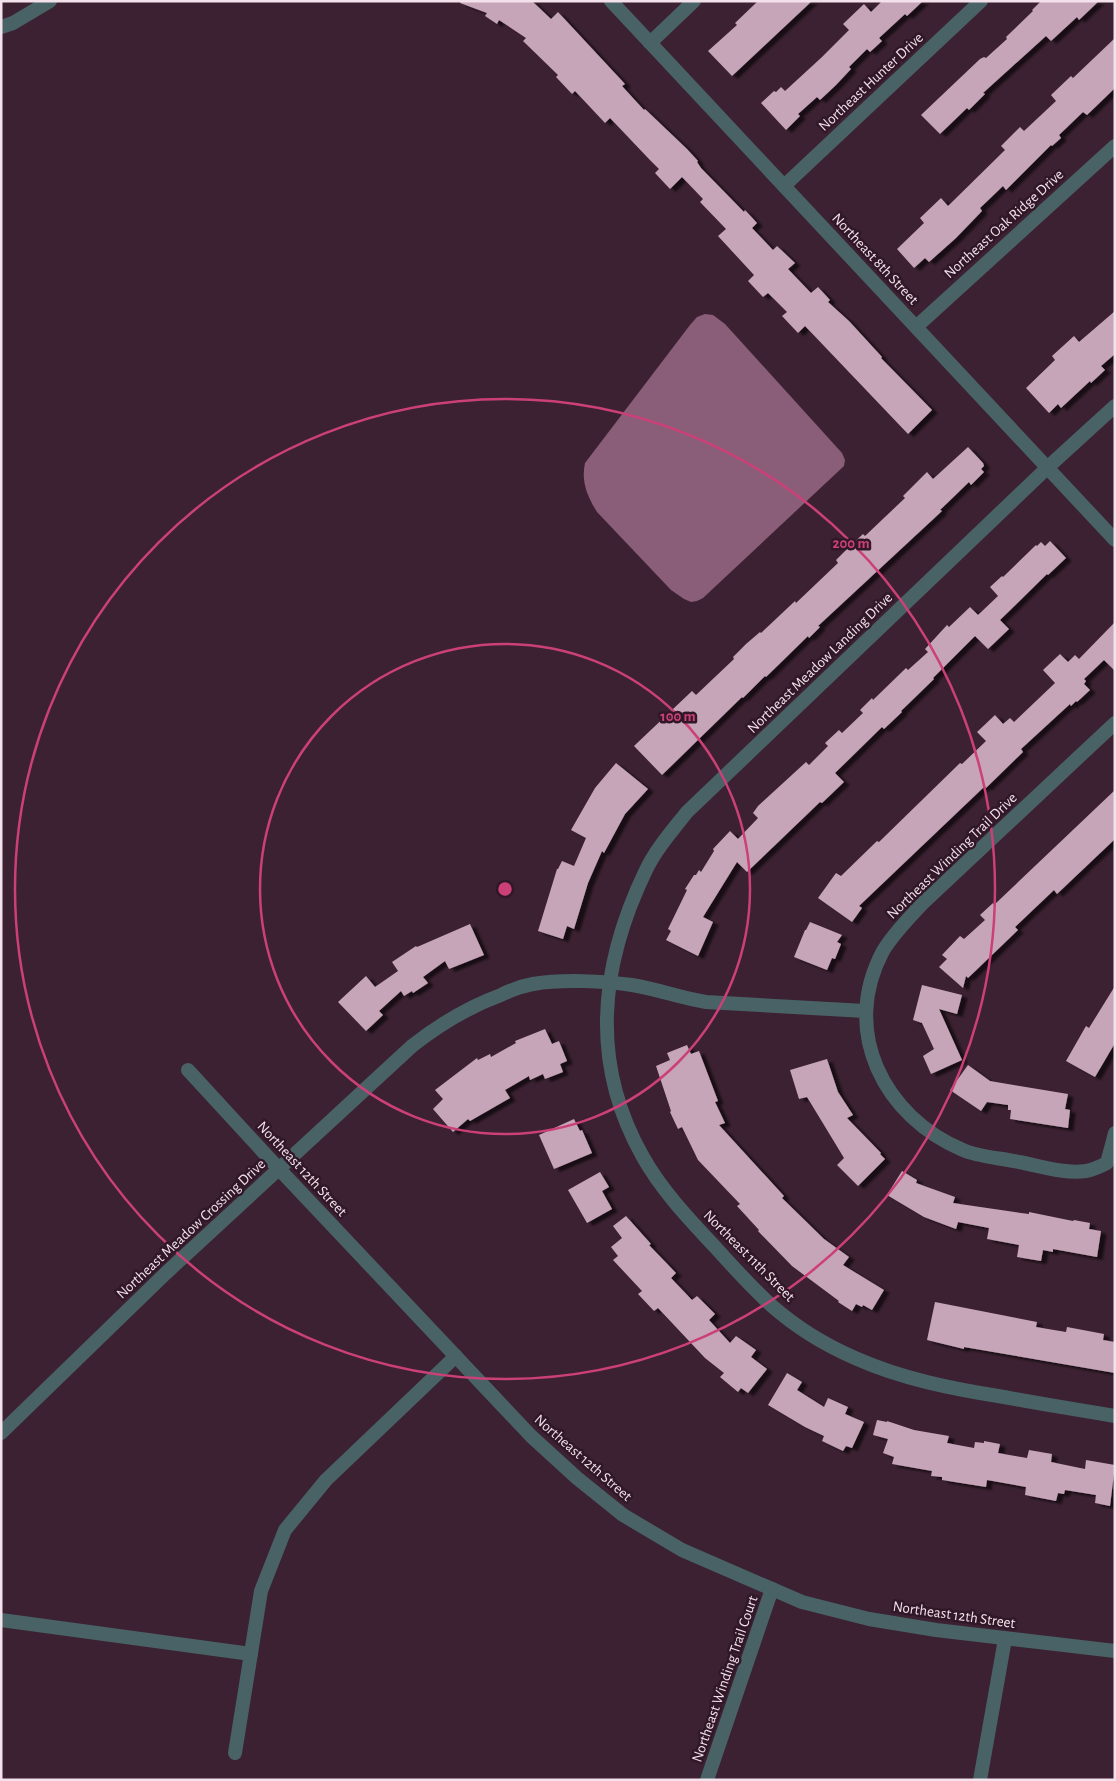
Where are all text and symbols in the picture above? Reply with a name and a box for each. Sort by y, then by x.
street label: Northeast Hunter Drive [816,30,926,134]
street label: Northeast Oak Ridge Drive [942,167,1067,281]
street label: Northeast 8th Street [829,210,921,308]
text: 200 m [832,536,870,551]
street label: Northeast Meadow Landing Drive [745,590,895,736]
text: 100 m [660,709,696,724]
street label: Northeast Winding Trail Drive [884,790,1020,922]
centre of rings [496,880,514,898]
street label: Northeast 12th Street [254,1119,350,1219]
street label: Northeast Meadow Crossing Drive [114,1156,268,1302]
street label: Northeast 11th Street [701,1208,798,1305]
street label: Northeast 12th Street [531,1412,635,1504]
street label: Northeast Winding Trail Court [689,1594,761,1764]
street label: Northeast 12th Street [892,1599,1016,1631]

